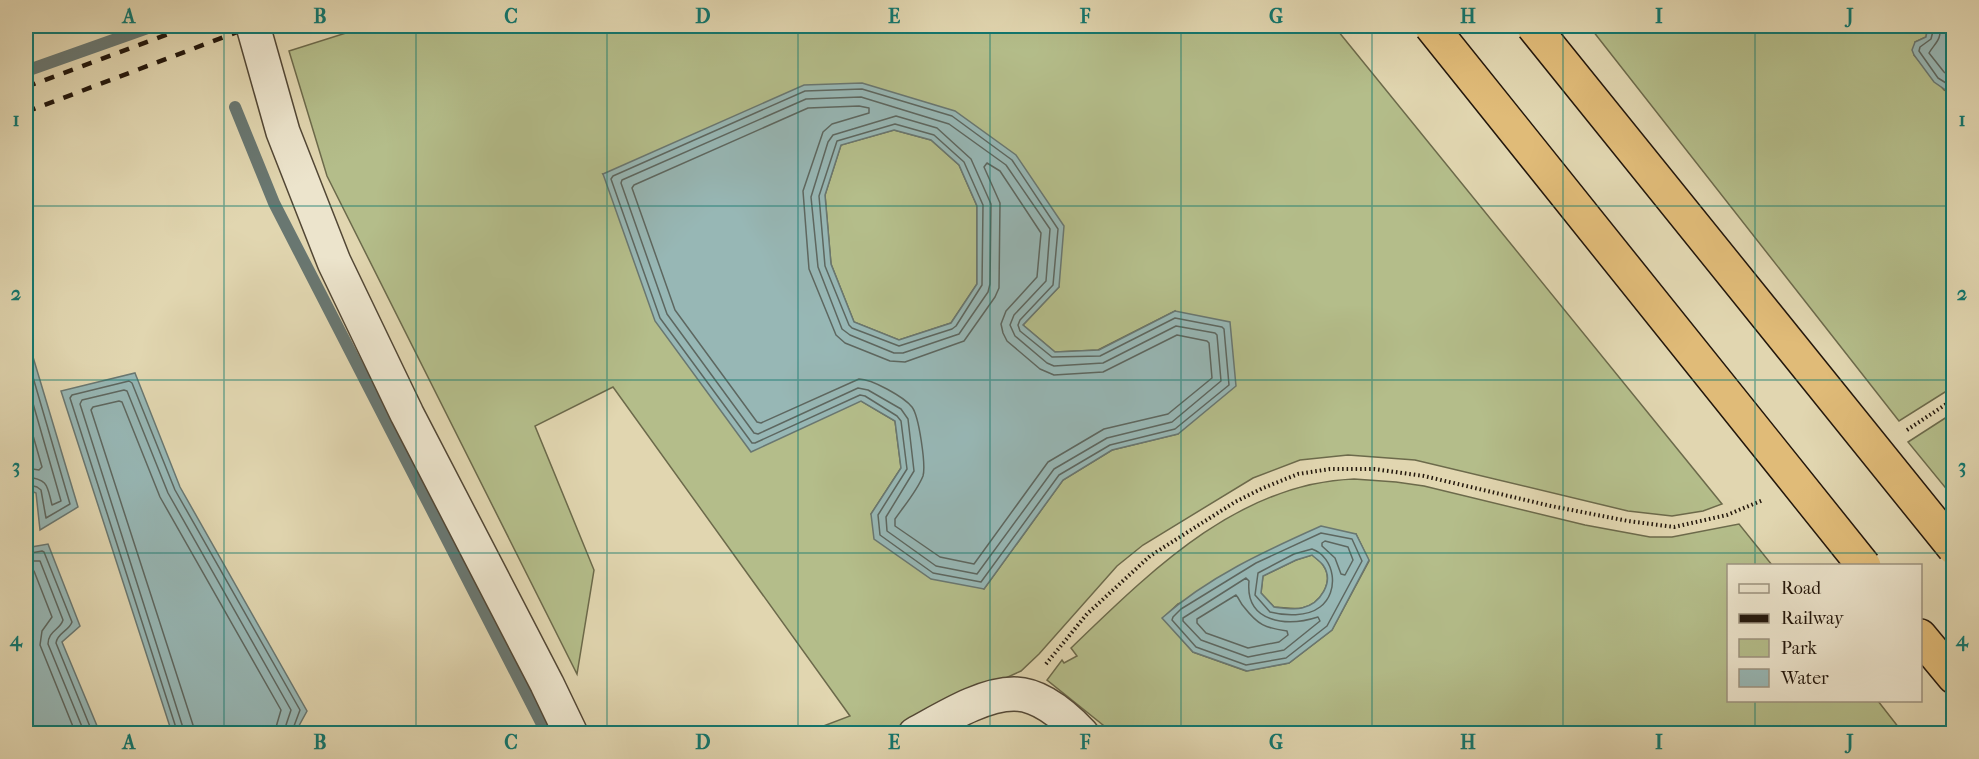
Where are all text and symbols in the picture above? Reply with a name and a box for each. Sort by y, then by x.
text: A [121,5,137,28]
text: B [313,5,327,28]
text: C [504,5,518,28]
text: D [695,5,711,28]
text: E [888,5,900,28]
text: F [1079,5,1091,28]
text: G [1269,5,1283,28]
text: H [1460,5,1476,28]
text: I [1655,5,1663,28]
text: J [1844,5,1854,28]
text: 1 [12,108,20,131]
text: 1 [1958,108,1966,131]
text: 2 [11,282,21,305]
text: 2 [1957,282,1967,305]
text: 3 [12,455,20,478]
text: 3 [1958,455,1966,478]
legend [1727,564,1922,702]
text: Road [1781,578,1821,599]
text: Railway [1781,608,1845,629]
text: 4 [9,628,23,652]
text: 4 [1955,628,1969,652]
text: Park [1781,638,1818,659]
text: Water [1780,668,1829,689]
text: A [121,731,137,754]
text: B [313,731,327,754]
text: C [504,731,518,754]
text: D [695,731,711,754]
text: E [888,731,900,754]
text: F [1079,731,1091,754]
text: G [1269,731,1283,754]
text: H [1460,731,1476,754]
text: I [1655,731,1663,754]
text: J [1844,731,1854,754]

